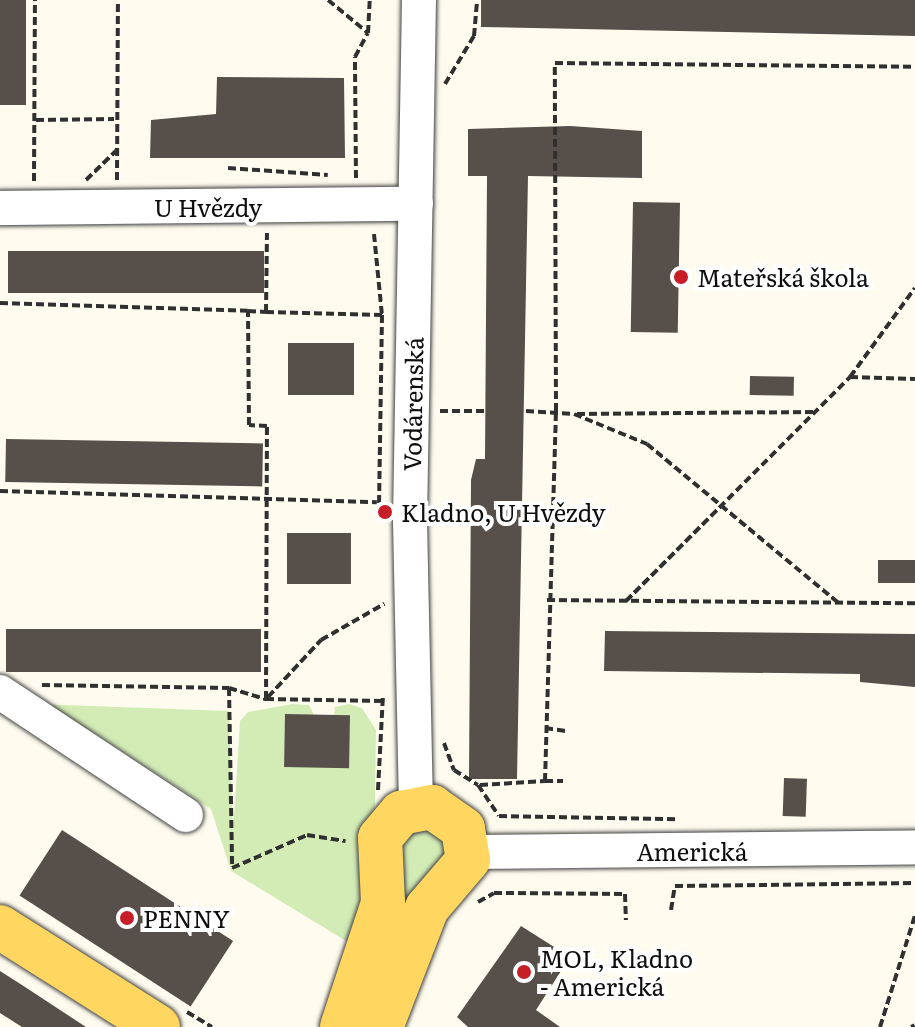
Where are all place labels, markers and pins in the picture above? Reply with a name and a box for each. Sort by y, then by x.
place label: Mateřská škola [697,263,869,291]
marker: Mateřská škola [672,268,690,286]
place label: Kladno, U Hvězdy [401,498,605,526]
marker: Kladno, U Hvězdy [376,503,394,521]
place label: PENNY [143,904,230,932]
marker: PENNY [118,909,136,927]
place label: MOL, Kladno - Americká [540,944,693,1000]
marker: MOL, Kladno - Americká [515,963,533,981]

